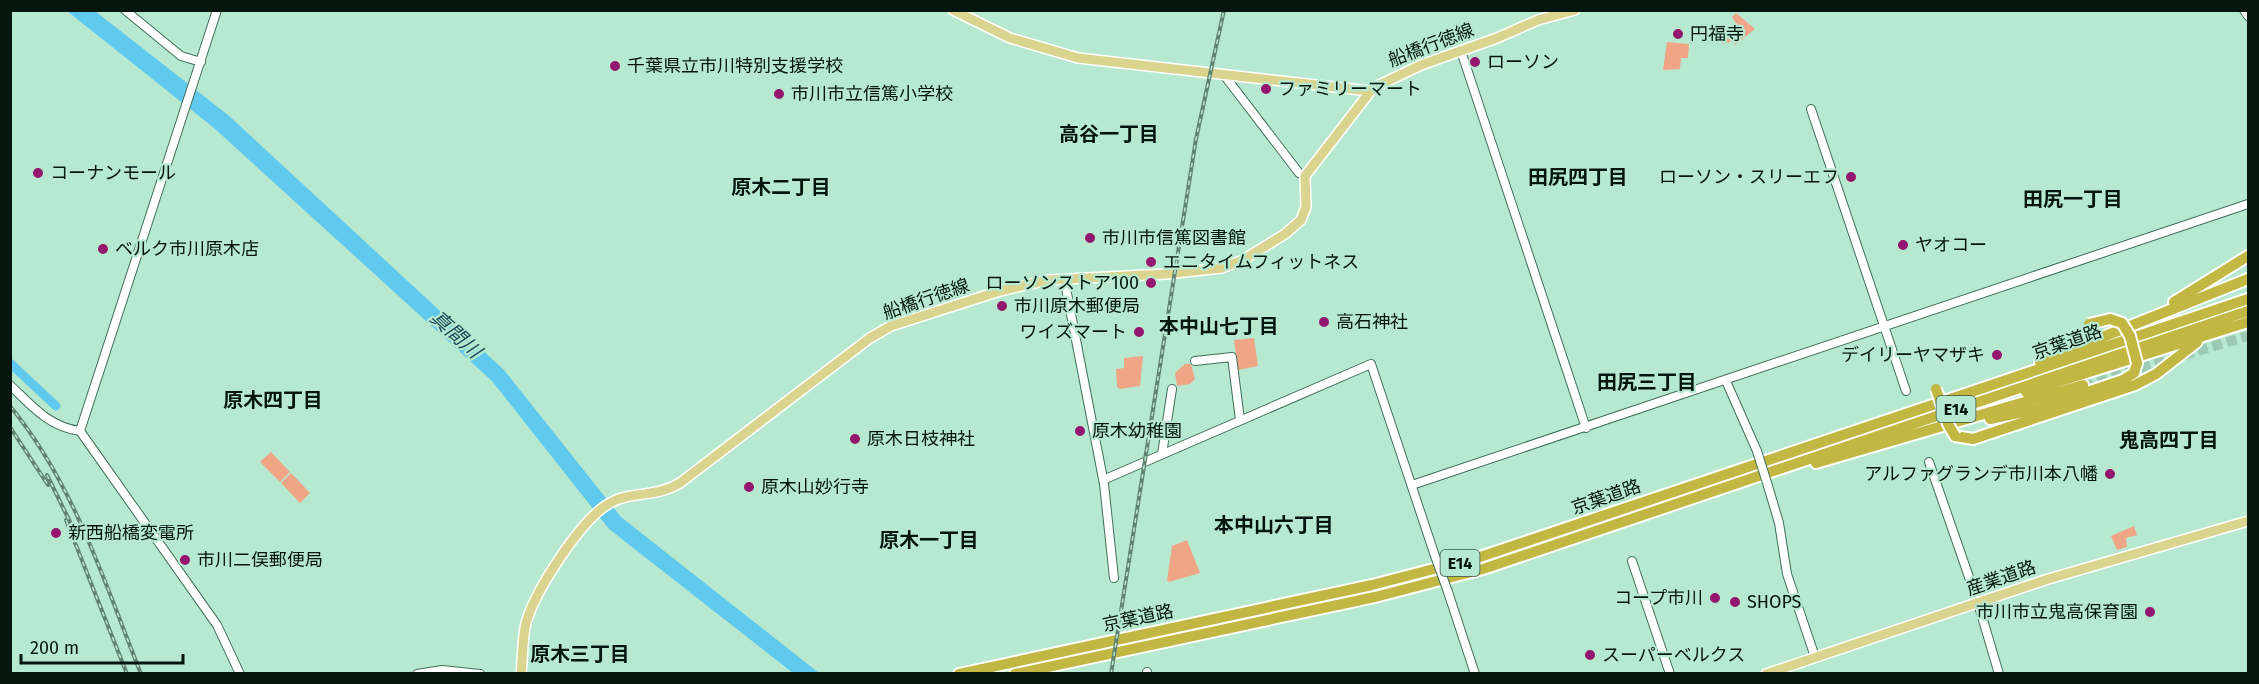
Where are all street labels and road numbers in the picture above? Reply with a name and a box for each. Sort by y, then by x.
street label: 船橋行徳線 [1385,19,1477,71]
street label: 船橋行徳線 [880,274,972,324]
street label: 京葉道路 [2029,320,2105,364]
road number: E14 [1936,396,1976,422]
street label: 京葉道路 [1568,475,1644,519]
road number: E14 [1440,550,1480,576]
street label: 産業道路 [1963,556,2039,600]
street label: 京葉道路 [1100,600,1176,636]

